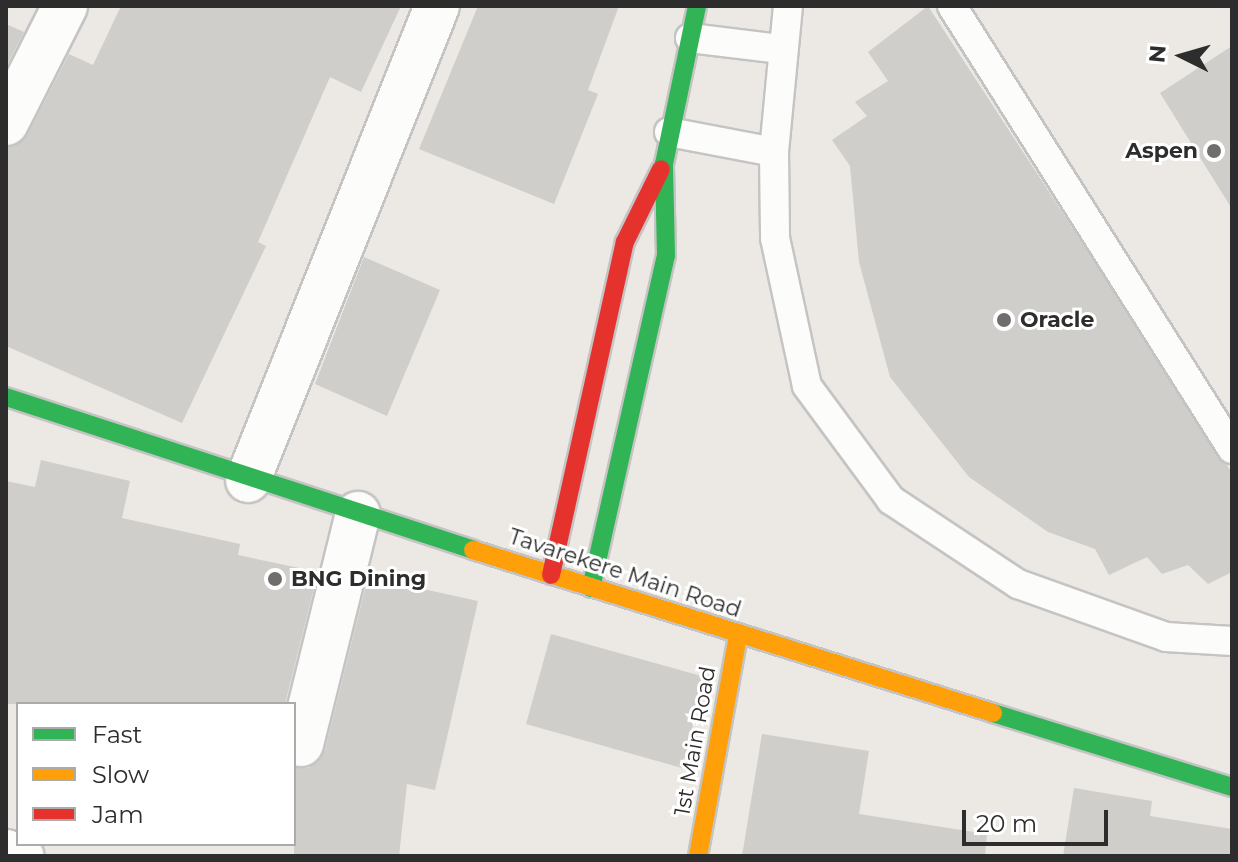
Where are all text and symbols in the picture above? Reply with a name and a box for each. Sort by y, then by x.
north arrow [1142,16,1222,96]
text: N [1143,44,1172,64]
place label: Aspen [1125,138,1198,164]
marker: Aspen [1205,142,1223,160]
place label: Oracle [1020,307,1094,333]
marker: Oracle [995,311,1013,329]
street label: Tavarekere Main Road [506,523,744,623]
place label: BNG Dining [291,566,426,592]
marker: BNG Dining [266,570,284,588]
street label: 1st Main Road [669,664,721,818]
legend [16,702,296,846]
text: Fast [92,720,142,749]
text: Slow [92,760,149,789]
scale bar [966,794,1112,844]
text: Jam [92,800,144,829]
text: 20 m [976,809,1037,838]

